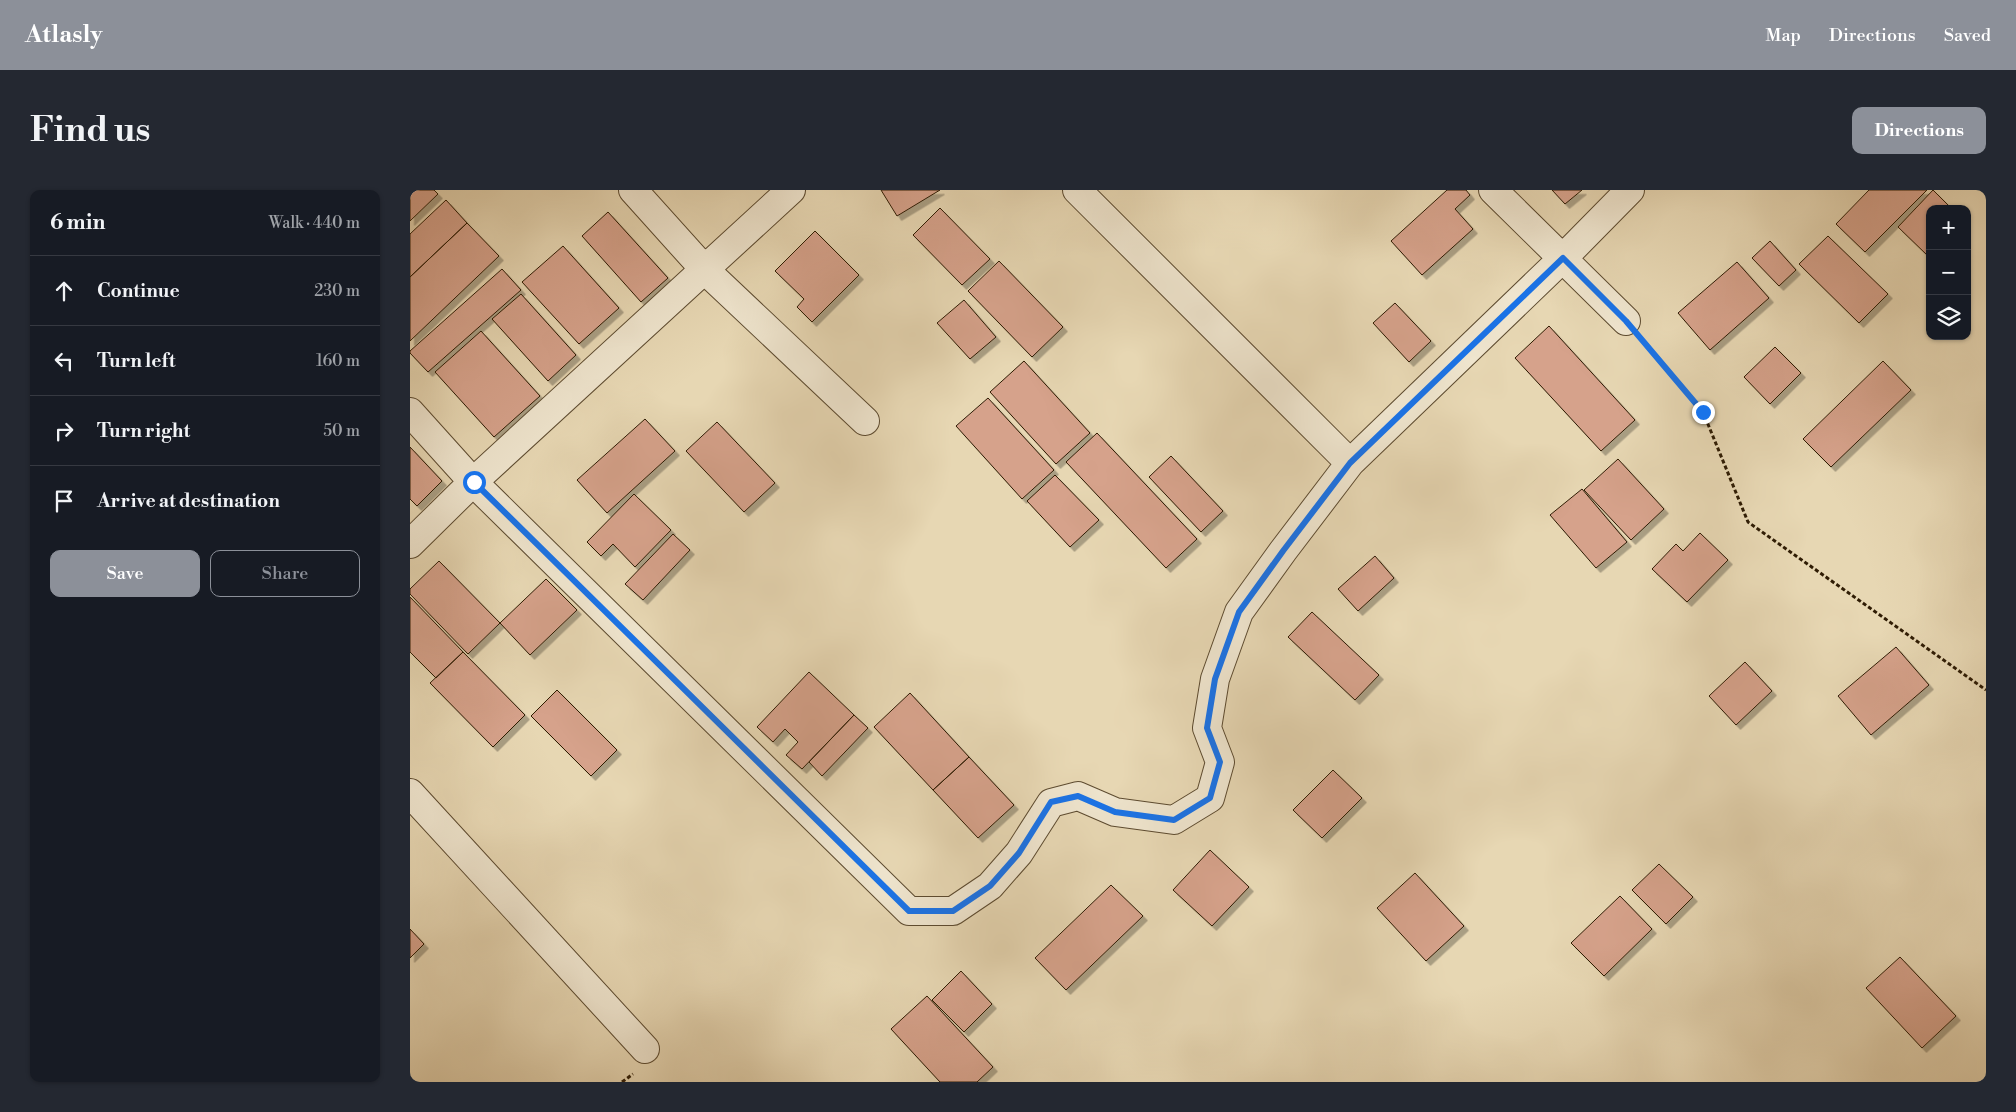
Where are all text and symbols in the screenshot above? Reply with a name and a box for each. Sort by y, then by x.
text: Atlasly [25,20,102,50]
text: Map [1765,24,1801,47]
text: Directions [1829,24,1916,47]
text: Saved [1944,24,1991,47]
button: Directions [1852,107,1986,154]
text: Find us [30,109,150,152]
map controls [1926,205,1971,340]
button: + [1926,205,1971,250]
text: 6 min [50,210,105,236]
text: Walk · 440 m [269,213,360,233]
button: − [1926,250,1971,295]
icon: ahead [50,277,78,305]
text: Continue [97,279,180,303]
text: 230 m [314,281,360,301]
button: layers [1926,295,1971,340]
icon: left [50,347,78,375]
text: Turn left [97,349,176,373]
text: 160 m [316,351,360,371]
route end [1692,401,1715,424]
icon: right [50,417,78,445]
text: Turn right [97,419,190,443]
text: 50 m [323,421,360,441]
route start [463,471,486,494]
icon: arrive [50,487,78,515]
text: Arrive at destination [97,489,280,513]
button: Save [50,550,200,597]
button: Share [210,550,360,597]

